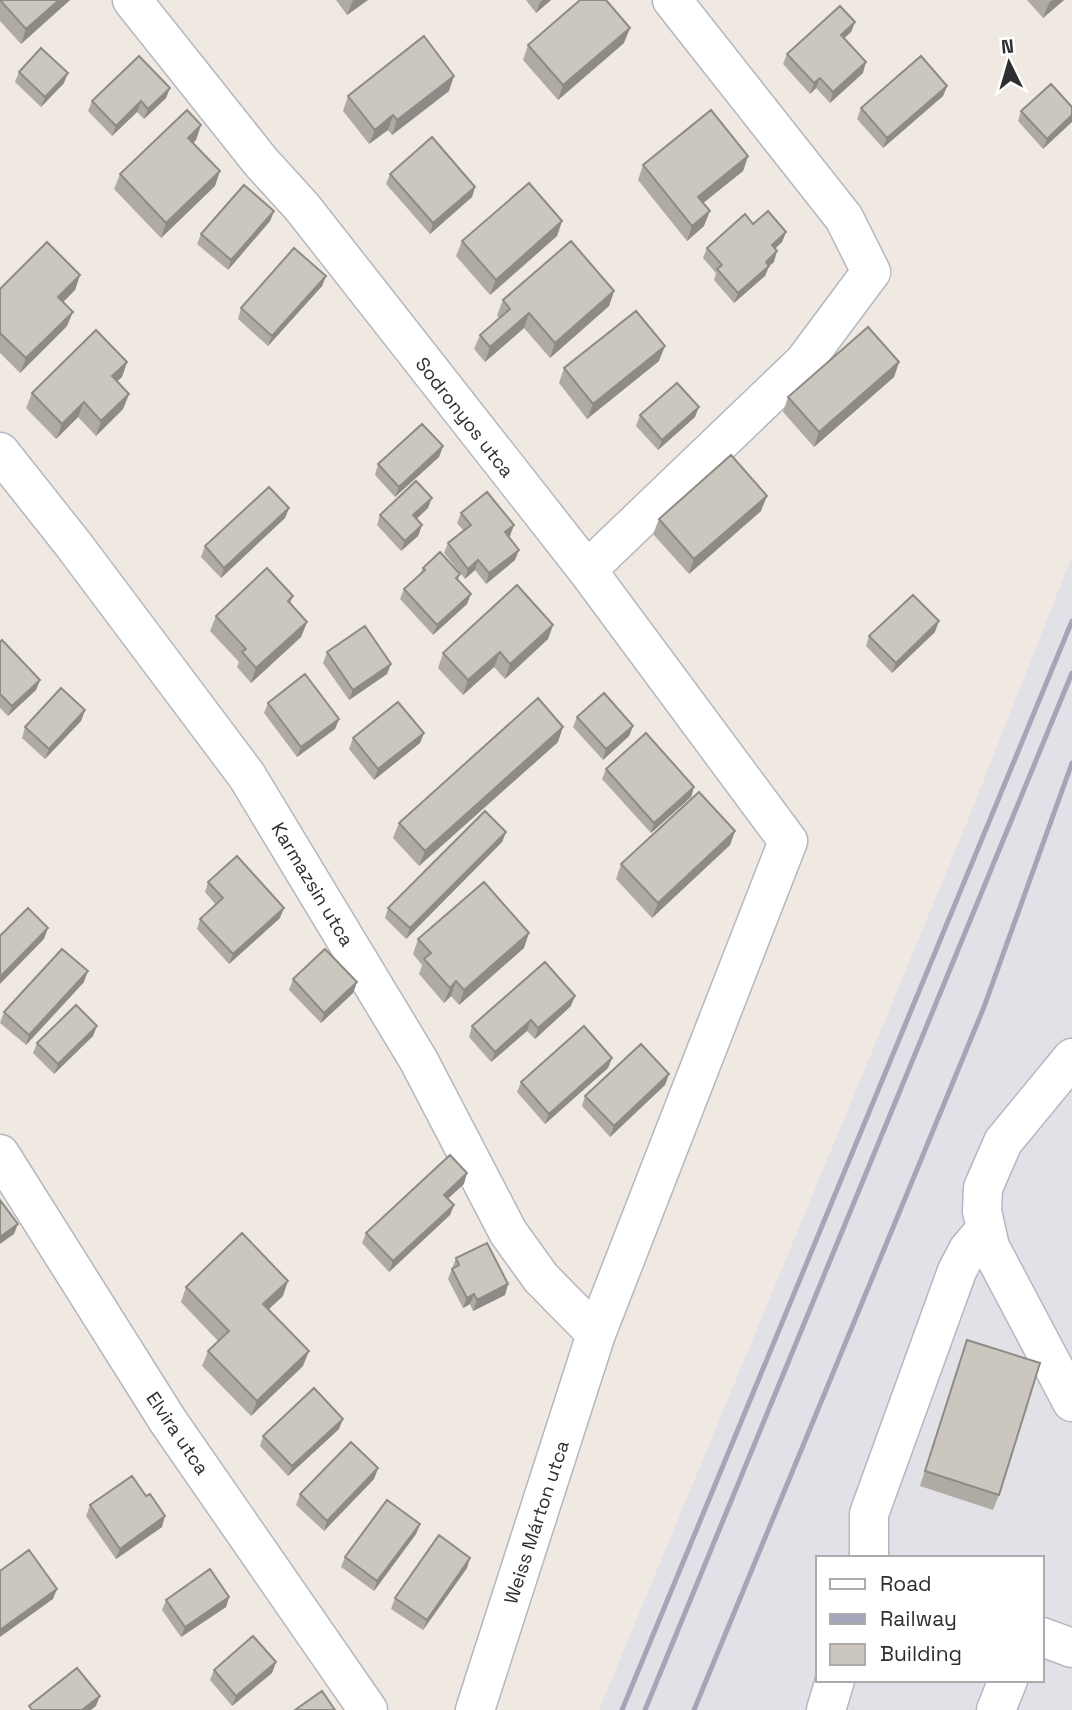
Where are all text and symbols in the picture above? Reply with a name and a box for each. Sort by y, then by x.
north arrow [974,28,1044,98]
text: N [1000,34,1015,60]
street label: Sodronyos utca [410,352,520,483]
street label: Karmazsin utca [266,818,359,951]
street label: Elvira utca [141,1387,215,1480]
street label: Weiss Márton utca [498,1437,575,1607]
legend [816,1556,1044,1682]
text: Road [880,1570,932,1597]
text: Railway [880,1605,957,1632]
text: Building [880,1640,962,1667]

